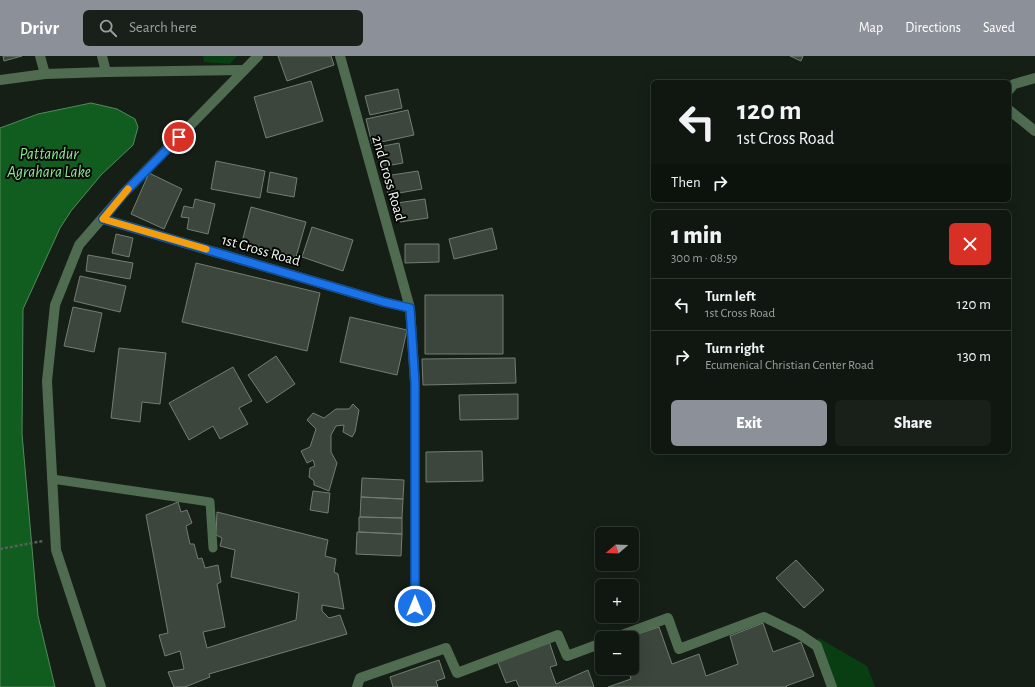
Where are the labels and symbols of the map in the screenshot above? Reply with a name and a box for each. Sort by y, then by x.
pin [162,120,196,154]
street label: 2nd Cross Road [369,134,408,223]
water label: Pattandur Agrahara Lake [6,146,91,180]
street label: 1st Cross Road [220,232,302,269]
north arrow [595,527,639,571]
position arrow [394,585,436,627]

